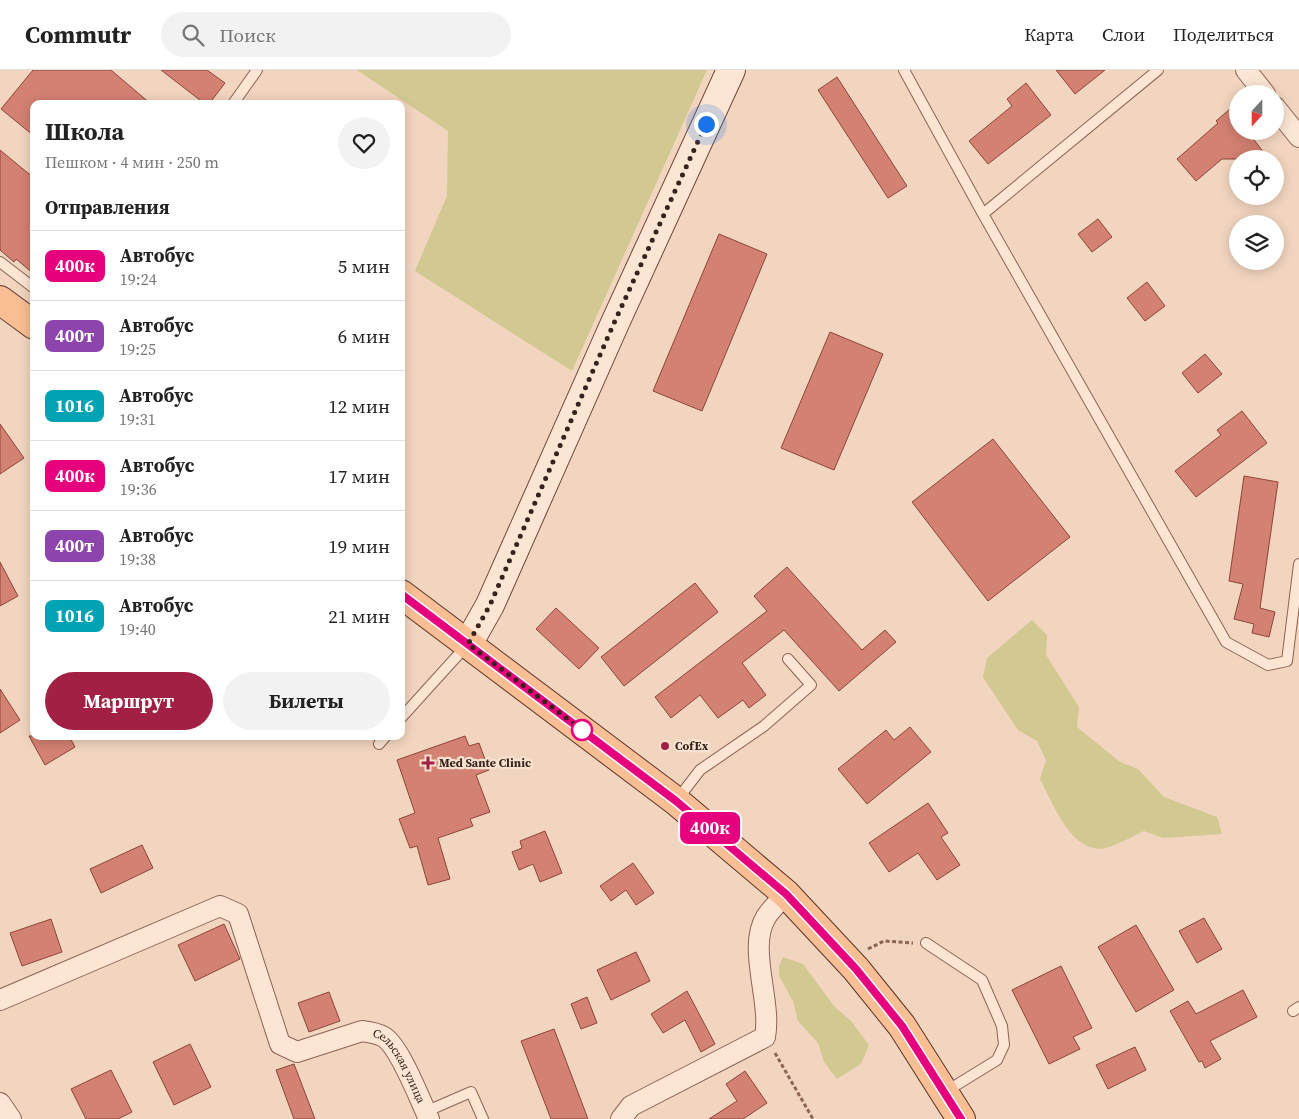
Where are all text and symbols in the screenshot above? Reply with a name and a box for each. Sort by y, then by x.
search box [161,12,511,57]
text: Commutr [25,18,131,51]
icon: search [179,21,207,49]
text: Поиск [219,22,276,48]
text: Карта [1024,22,1074,47]
text: Слои [1102,22,1145,47]
text: Поделиться [1173,22,1274,47]
north arrow [1229,85,1284,140]
map controls [1229,85,1284,270]
your location [694,112,719,137]
text: Школа [45,115,124,148]
button: heart [338,117,390,169]
button: locate [1229,150,1284,205]
text: Пешком · 4 мин · 250 m [45,151,219,173]
text: Отправления [45,194,170,220]
button: layers [1229,215,1284,270]
text: Автобус [120,242,194,268]
text: 400к [55,253,95,278]
text: 5 мин [338,253,390,279]
text: 19:24 [120,268,157,290]
text: Автобус [119,312,194,338]
text: 400т [55,323,94,348]
text: 6 мин [338,323,390,349]
text: 19:25 [119,338,156,360]
text: Автобус [119,382,194,408]
text: 1016 [55,393,94,418]
text: 12 мин [328,393,390,419]
text: 19:31 [119,408,156,430]
text: Автобус [120,452,194,478]
text: 400к [55,463,95,488]
text: 17 мин [328,463,390,489]
text: 19:36 [120,478,157,500]
text: Автобус [119,522,194,548]
text: 400т [55,533,94,558]
text: 19 мин [328,533,390,559]
text: 19:38 [119,548,156,570]
text: Автобус [119,592,194,618]
text: 1016 [55,603,94,628]
text: 21 мин [328,603,390,629]
text: 19:40 [119,618,156,640]
button: Маршрут [45,672,213,730]
button: Билеты [223,672,390,730]
unlabelled marker [571,719,593,741]
place label: CofEx [675,738,709,754]
marker: CofEx [659,740,671,752]
place label: Med Sante Clinic [439,755,531,771]
marker: Med Sante Clinic [421,756,435,770]
line badge: 400к [675,812,745,844]
text: 400к [690,815,730,840]
street label: Сельская улица [371,1025,429,1107]

